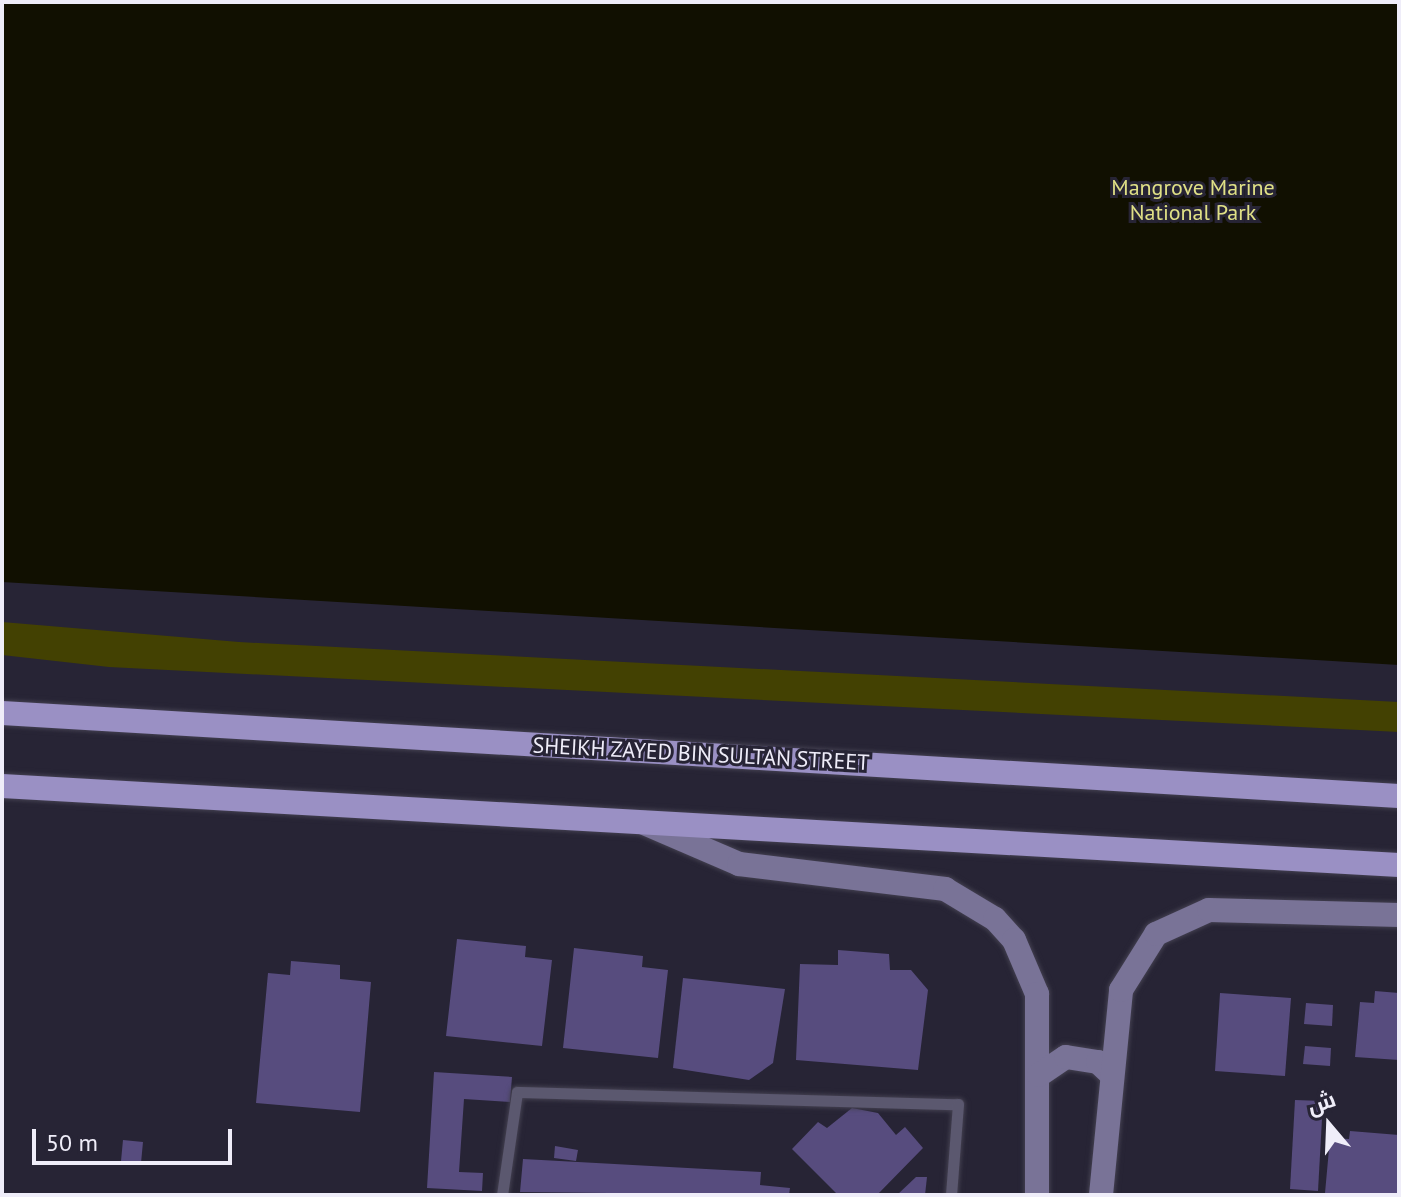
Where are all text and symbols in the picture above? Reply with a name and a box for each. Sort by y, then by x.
park label: Mangrove Marine National Park [1111,174,1275,226]
street label: SHEIKH ZAYED BIN SULTAN STREET [532,732,870,776]
text: ش [1303,1084,1339,1120]
north arrow [1289,1085,1369,1165]
scale bar [36,1113,236,1163]
text: 50 m [46,1127,98,1158]

